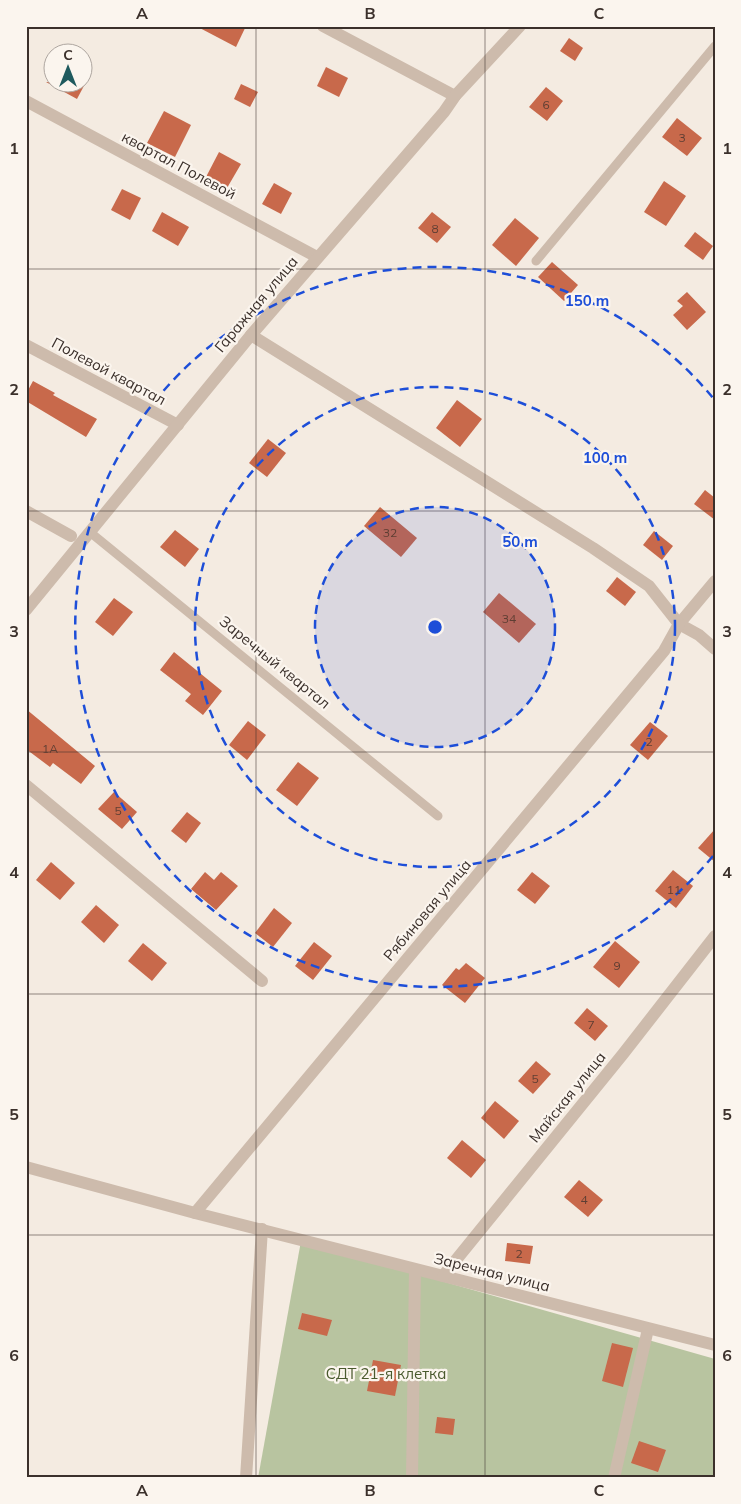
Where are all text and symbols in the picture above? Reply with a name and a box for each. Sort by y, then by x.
text: A [136,3,148,23]
text: B [364,3,376,23]
text: C [594,3,605,23]
north arrow [42,42,92,92]
text: С [63,46,73,64]
house number: 6 [542,97,550,112]
street label: квартал Полевой [119,127,239,203]
house number: 3 [678,130,686,145]
text: 1 [9,138,19,158]
text: 1 [722,138,732,158]
house number: 8 [431,221,439,236]
street label: Гаражная улица [210,252,302,356]
text: 150 m [565,291,609,310]
street label: Полевой квартал [49,333,169,409]
text: 2 [9,379,19,399]
text: 2 [722,379,732,399]
text: 100 m [583,448,627,467]
house number: 32 [383,525,397,540]
text: 50 m [502,532,538,551]
street label: Заречный квартал [216,611,334,713]
house number: 34 [502,611,516,626]
centre of rings [426,618,444,636]
text: 3 [9,621,19,641]
text: 3 [722,621,732,641]
house number: 2 [645,734,653,749]
house number: 1А [42,741,58,756]
house number: 5 [114,803,122,818]
street label: Рябиновая улица [379,855,475,965]
text: 4 [9,862,19,882]
text: 4 [722,862,732,882]
house number: 11 [667,882,681,897]
house number: 9 [613,958,621,973]
house number: 7 [587,1017,595,1032]
street label: Майская улица [524,1048,610,1146]
house number: 5 [531,1071,539,1086]
text: 5 [9,1104,19,1124]
text: 5 [722,1104,732,1124]
house number: 4 [580,1192,588,1207]
house number: 2 [515,1246,523,1261]
street label: Заречная улица [432,1248,552,1296]
text: 6 [9,1345,19,1365]
text: 6 [722,1345,732,1365]
park label: СДТ 21-я клетка [326,1364,446,1383]
text: A [136,1480,148,1500]
text: B [364,1480,376,1500]
text: C [594,1480,605,1500]

